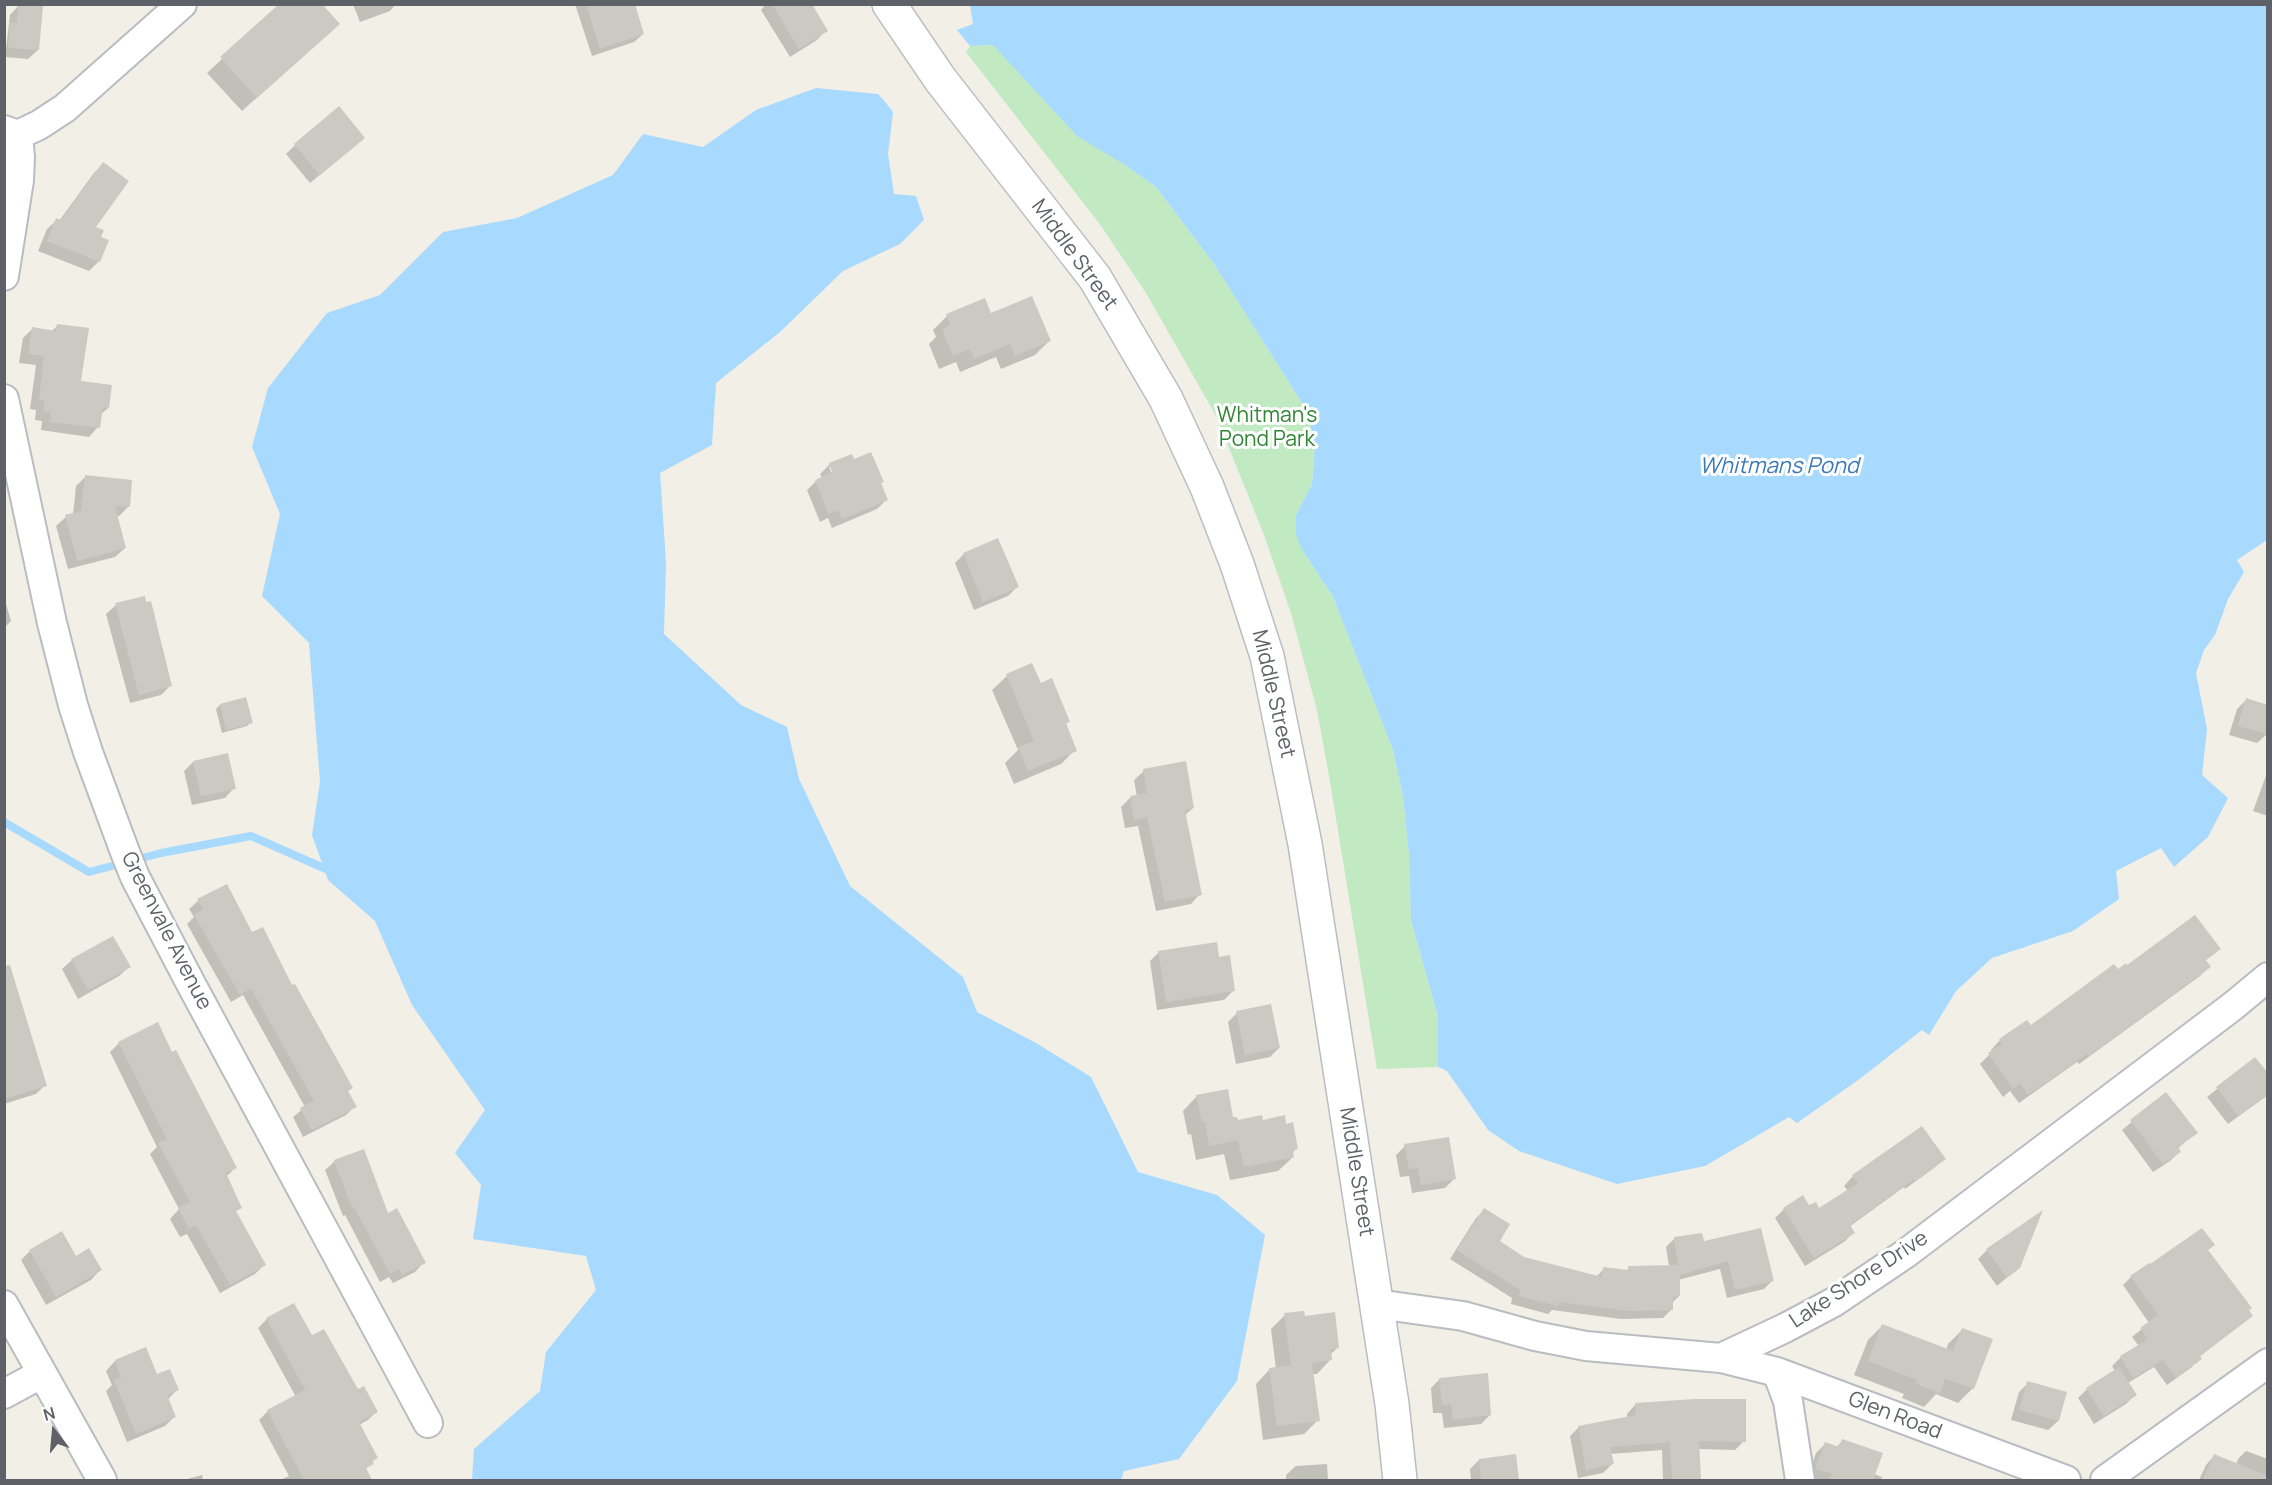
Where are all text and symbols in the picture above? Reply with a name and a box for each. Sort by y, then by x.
street label: Middle Street [1025,195,1123,315]
park label: Whitman's Pond Park [1217,403,1317,453]
water label: Whitmans Pond [1699,454,1859,480]
street label: Middle Street [1246,628,1300,760]
street label: Greenvale Avenue [115,848,217,1014]
street label: Middle Street [1333,1106,1379,1238]
street label: Lake Shore Drive [1785,1226,1933,1334]
street label: Glen Road [1845,1387,1945,1445]
north arrow [24,1401,84,1461]
text: N [40,1402,58,1426]

